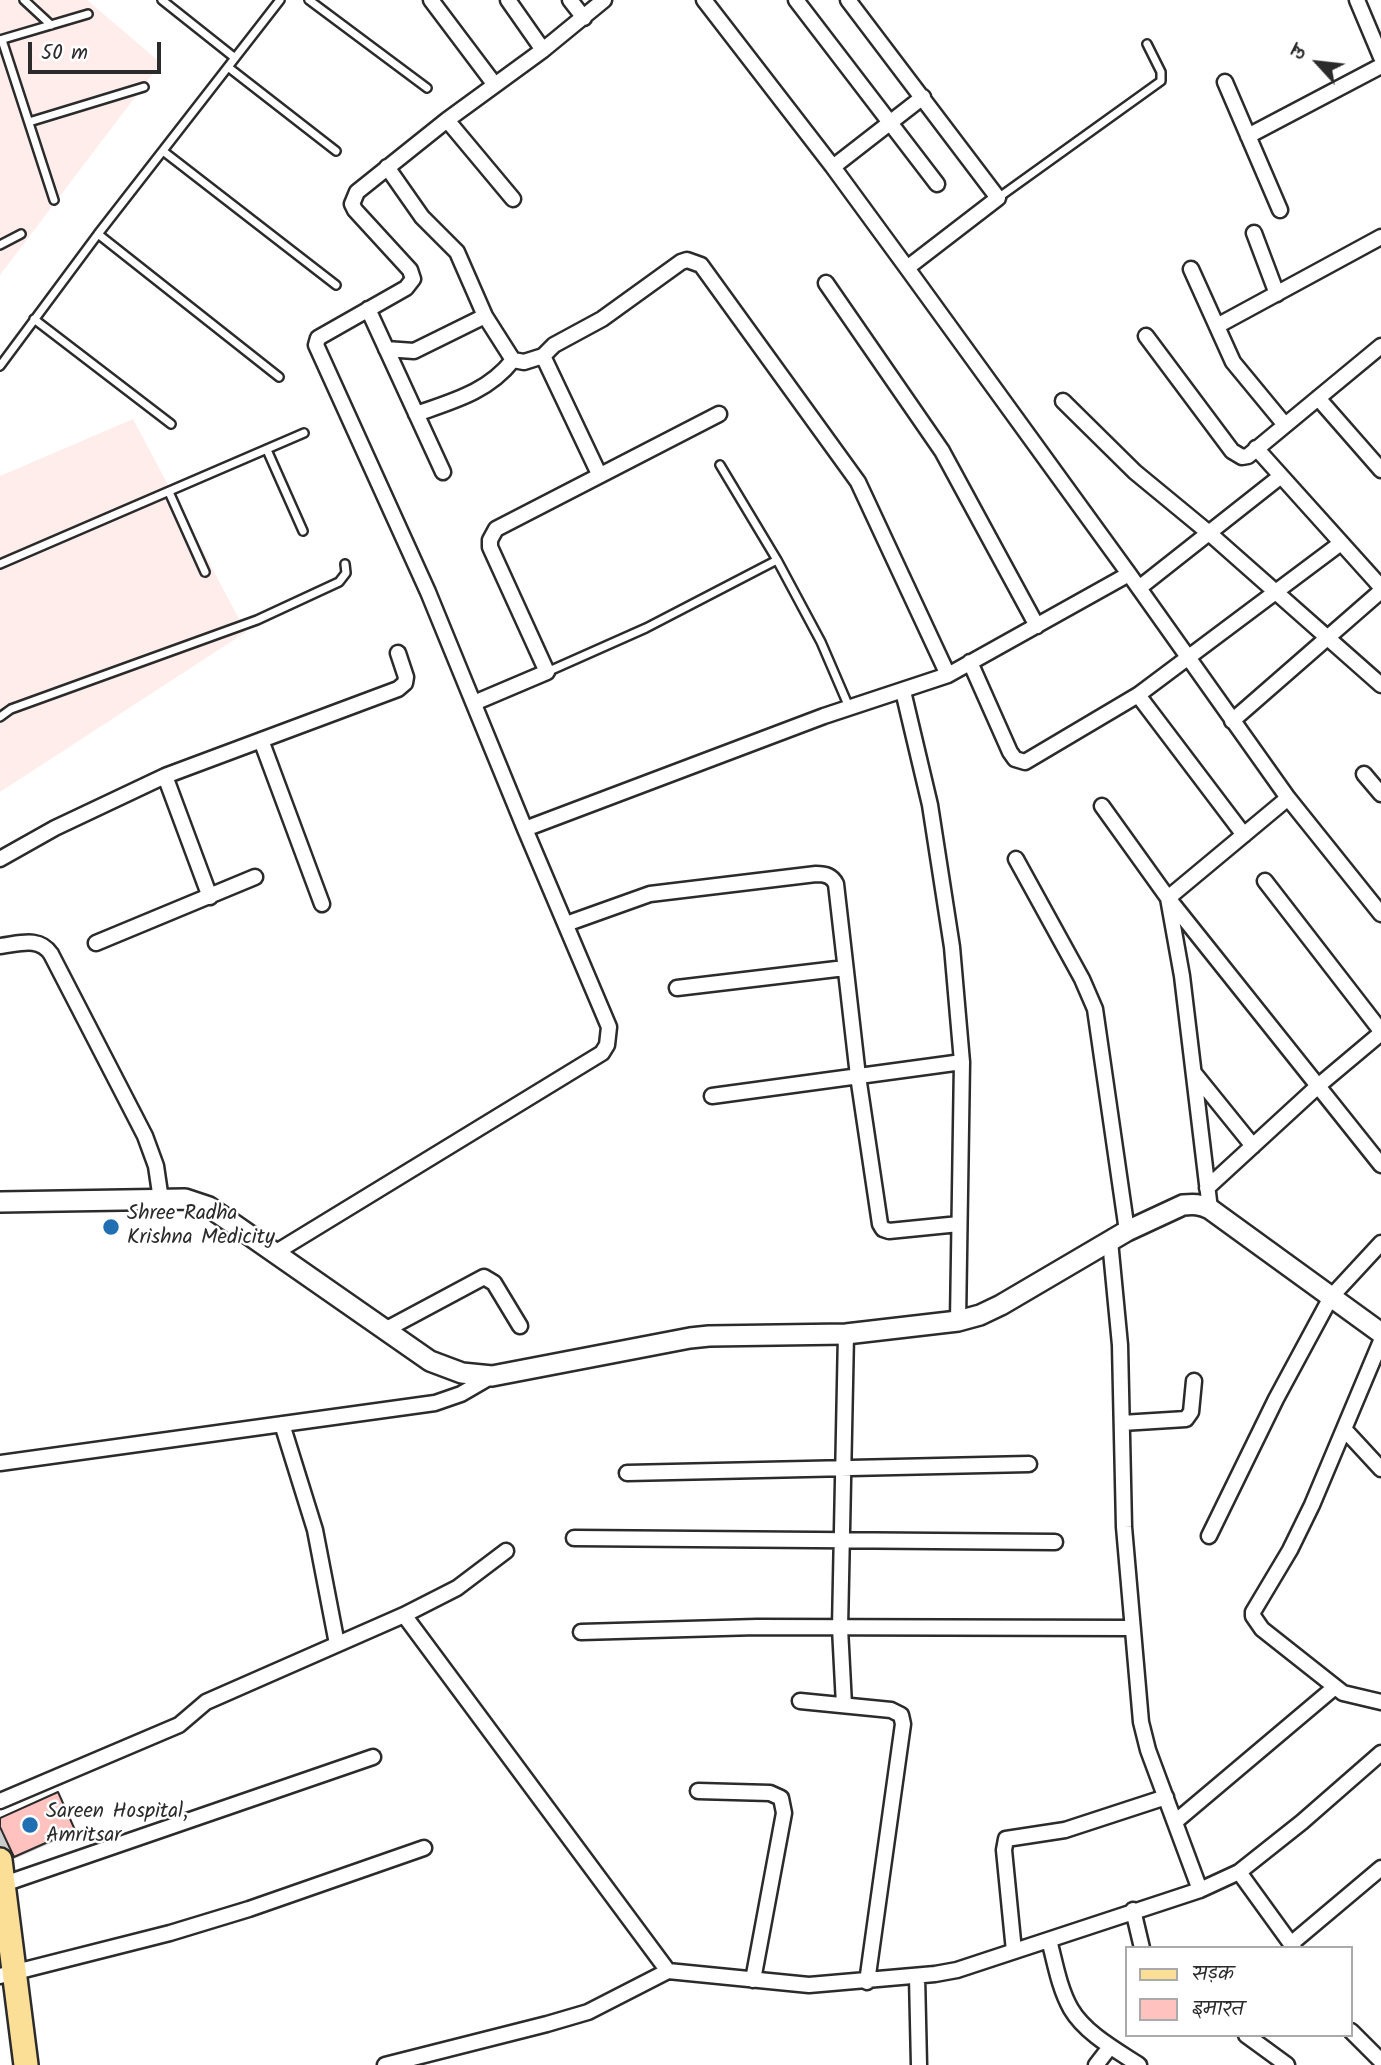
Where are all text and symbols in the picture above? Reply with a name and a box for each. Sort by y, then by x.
scale bar [32,28,164,72]
north arrow [1283,28,1353,98]
text: 50 m [41,37,88,70]
text: उ [1283,41,1315,66]
place label: Shree Radha Krishna Medicity [127,1202,275,1252]
marker: Shree Radha Krishna Medicity [101,1217,121,1237]
place label: Sareen Hospital, Amritsar [46,1800,188,1850]
marker: Sareen Hospital, Amritsar [20,1815,40,1835]
legend [1126,1946,1353,2037]
text: सड़क [1192,1958,1234,1991]
text: इमारत [1192,1993,1244,2026]

